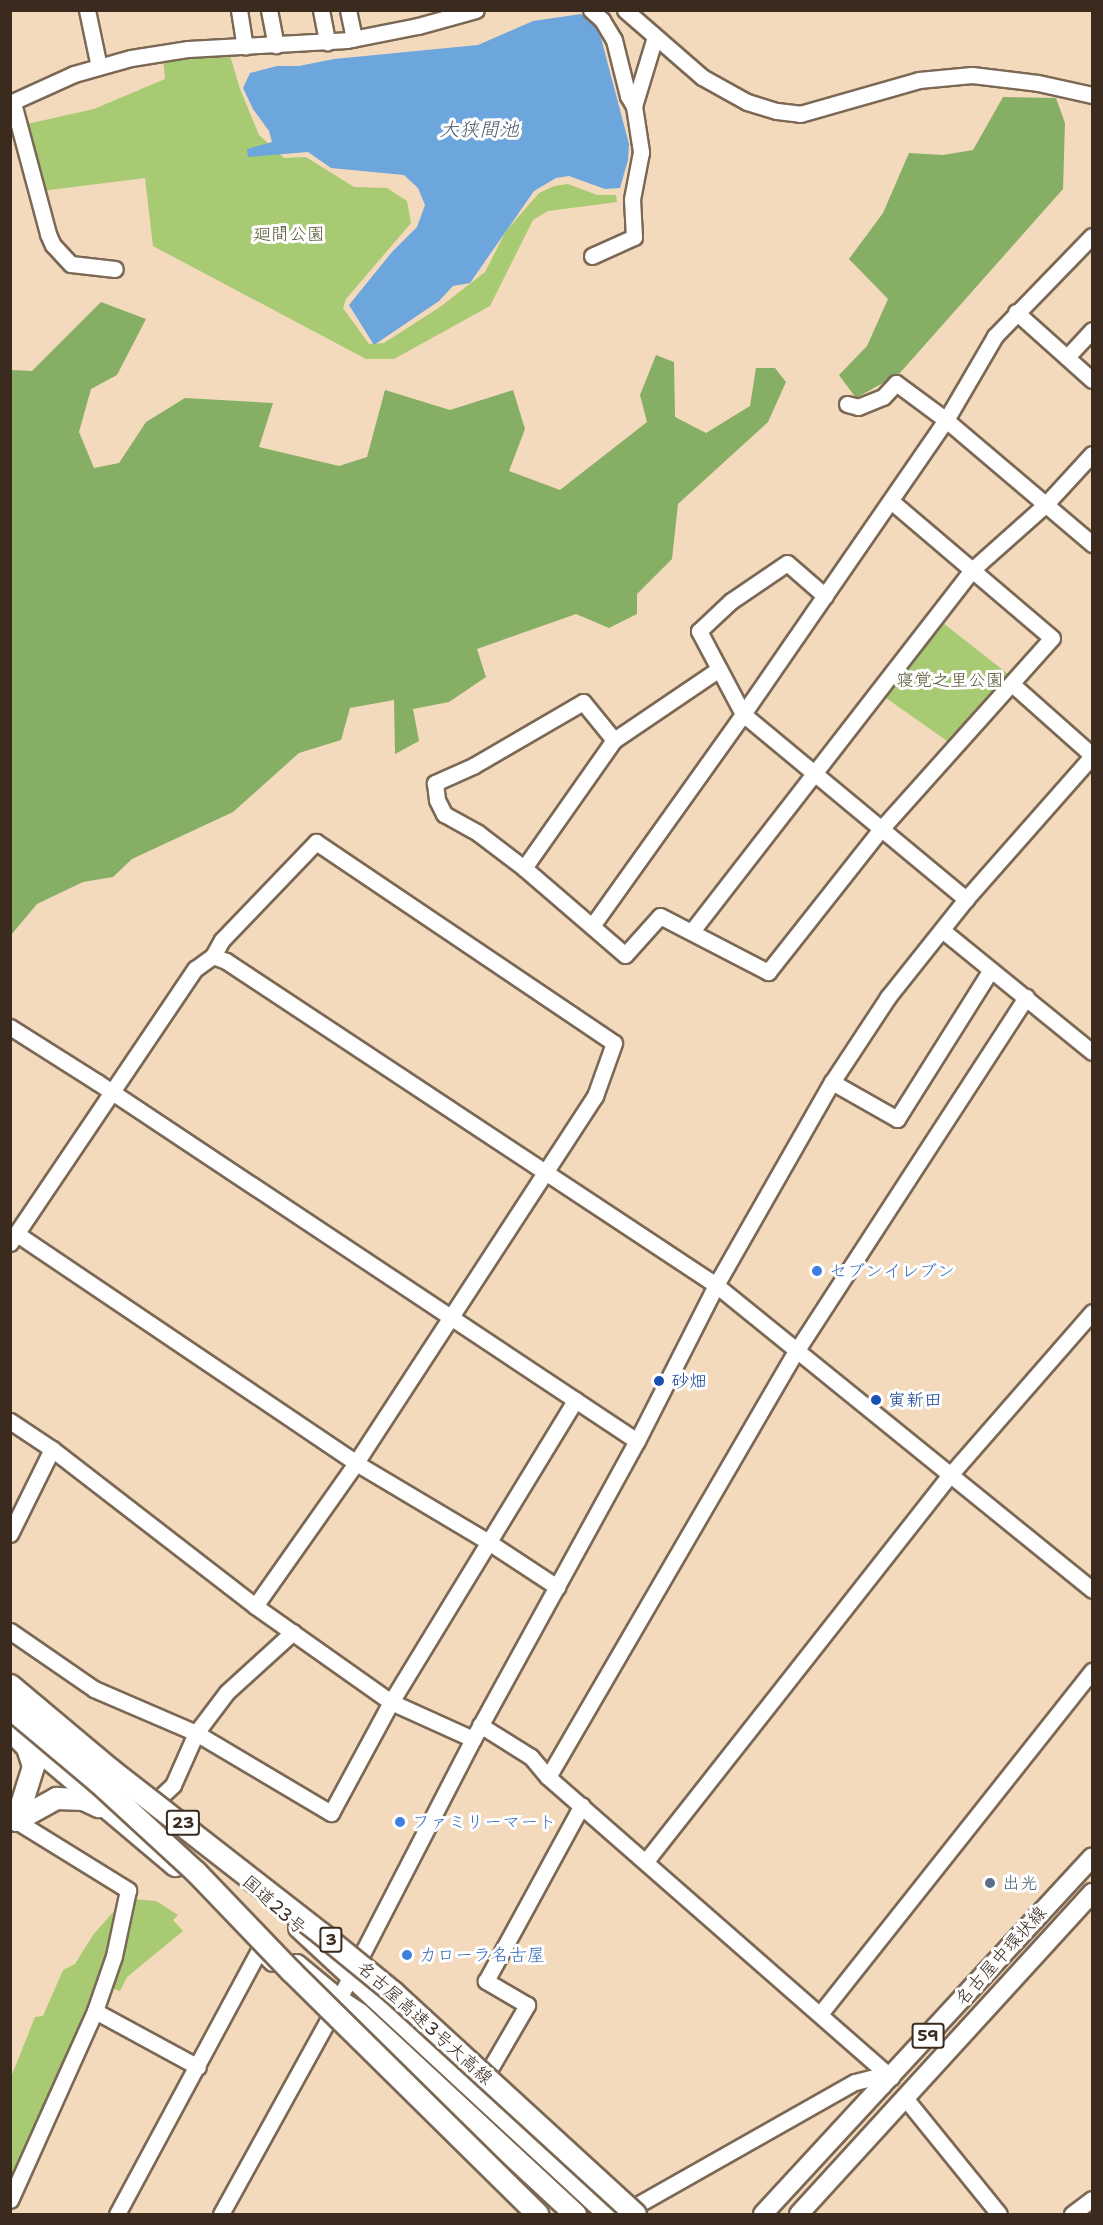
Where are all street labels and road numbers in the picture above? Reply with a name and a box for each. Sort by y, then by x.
road number: 23 [165,1810,201,1836]
street label: 国道23号 [238,1871,310,1939]
street label: 名古屋中環状線 [951,1902,1051,2010]
road number: 3 [319,1927,343,1953]
street label: 名古屋高速3号大高線 [353,1957,497,2089]
road number: 59 [912,2023,944,2049]

